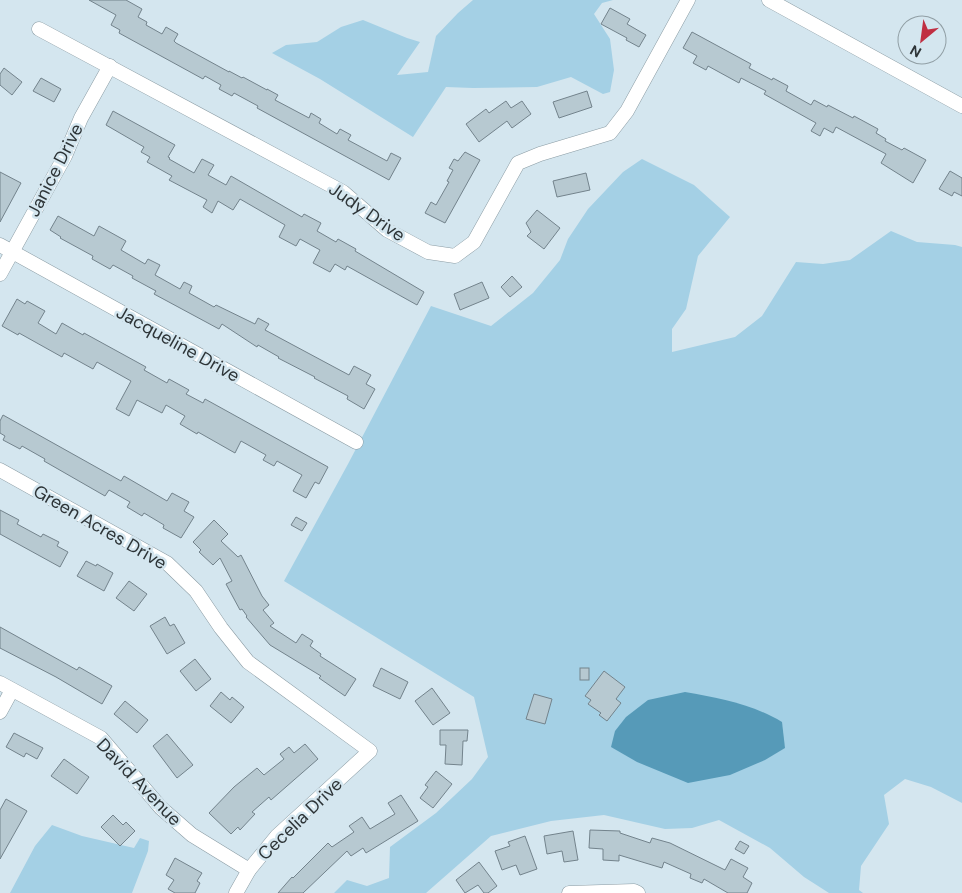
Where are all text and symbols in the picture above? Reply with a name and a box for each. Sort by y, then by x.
north arrow [897,15,947,65]
text: N [907,41,925,62]
street label: Janice Drive [21,119,89,221]
street label: Judy Drive [324,177,410,247]
street label: Jacqueline Drive [112,300,244,388]
street label: Green Acres Drive [29,479,171,575]
street label: David Avenue [91,733,187,831]
street label: Cecelia Drive [252,772,348,866]

